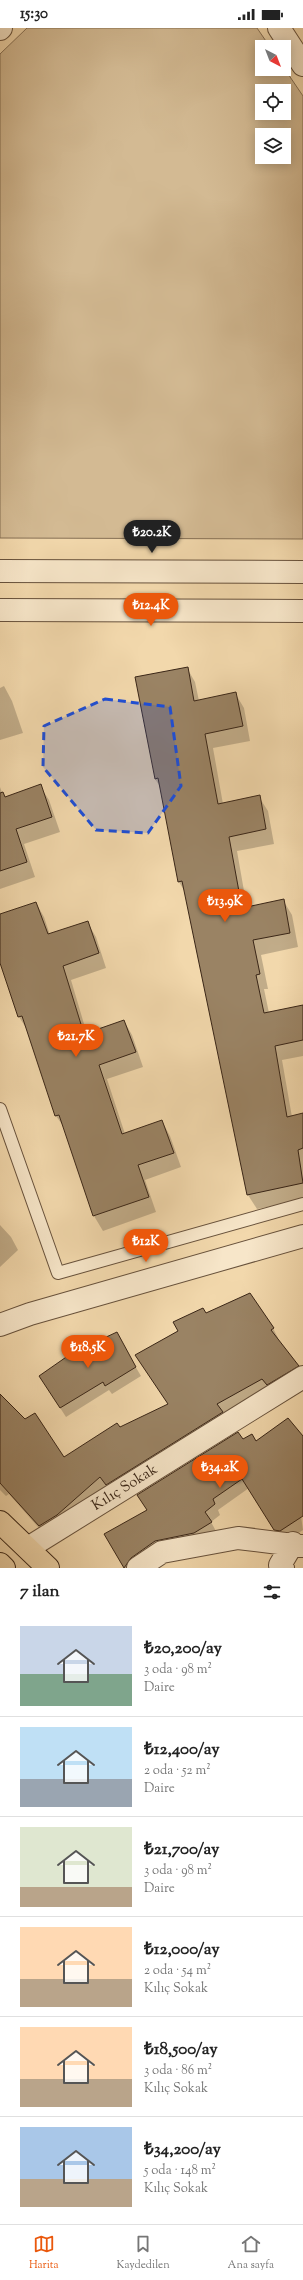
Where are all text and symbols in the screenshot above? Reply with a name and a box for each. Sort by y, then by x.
text: 15:30 [20,4,48,25]
north arrow [255,40,291,76]
map controls [255,40,291,164]
button: locate [255,84,291,120]
button: layers [255,128,291,164]
pin: ₺20.2K [119,520,185,554]
text: ₺20.2K [133,524,171,542]
pin: ₺12.4K [118,593,184,627]
text: ₺12.4K [132,597,170,615]
pin: ₺13.9K [192,889,258,923]
text: ₺13.9K [207,893,243,911]
pin: ₺21.7K [43,1024,109,1058]
text: ₺21.7K [57,1028,95,1046]
pin: ₺12K [122,1229,170,1263]
text: ₺12K [132,1233,160,1251]
pin: ₺18.5K [55,1335,121,1369]
text: ₺18.5K [70,1339,106,1357]
pin: ₺34.2K [187,1455,253,1489]
text: ₺34.2K [201,1459,239,1477]
street label: Kılıç Sokak [88,1460,162,1516]
text: 7 ilan [20,1580,60,1604]
icon: filters [261,1581,283,1603]
text: ₺20,200/ay [144,1637,222,1661]
icon: home [52,1642,100,1690]
text: 3 oda · 98 m² [144,1661,212,1679]
text: Daire [144,1679,175,1697]
text: ₺12,400/ay [144,1738,220,1762]
icon: home [52,1743,100,1791]
text: 2 oda · 52 m² [144,1762,211,1780]
text: Daire [144,1780,175,1798]
text: ₺21,700/ay [144,1838,220,1862]
icon: home [52,1843,100,1891]
text: 3 oda · 98 m² [144,1862,212,1880]
text: Daire [144,1880,175,1898]
text: ₺12,000/ay [144,1938,220,1962]
icon: home [52,1943,100,1991]
text: 2 oda · 54 m² [144,1962,211,1980]
text: Kılıç Sokak [144,1980,208,1998]
text: ₺18,500/ay [144,2038,218,2062]
icon: home [52,2043,100,2091]
text: 3 oda · 86 m² [144,2062,212,2080]
text: Kılıç Sokak [144,2080,208,2098]
text: ₺34,200/ay [144,2138,221,2162]
icon: home [52,2143,100,2191]
text: 5 oda · 148 m² [144,2162,216,2180]
text: Kılıç Sokak [144,2180,208,2198]
tab: Harita [29,2233,59,2273]
tab: Kaydedilen [116,2233,170,2273]
tab: Ana sayfa [228,2233,274,2273]

